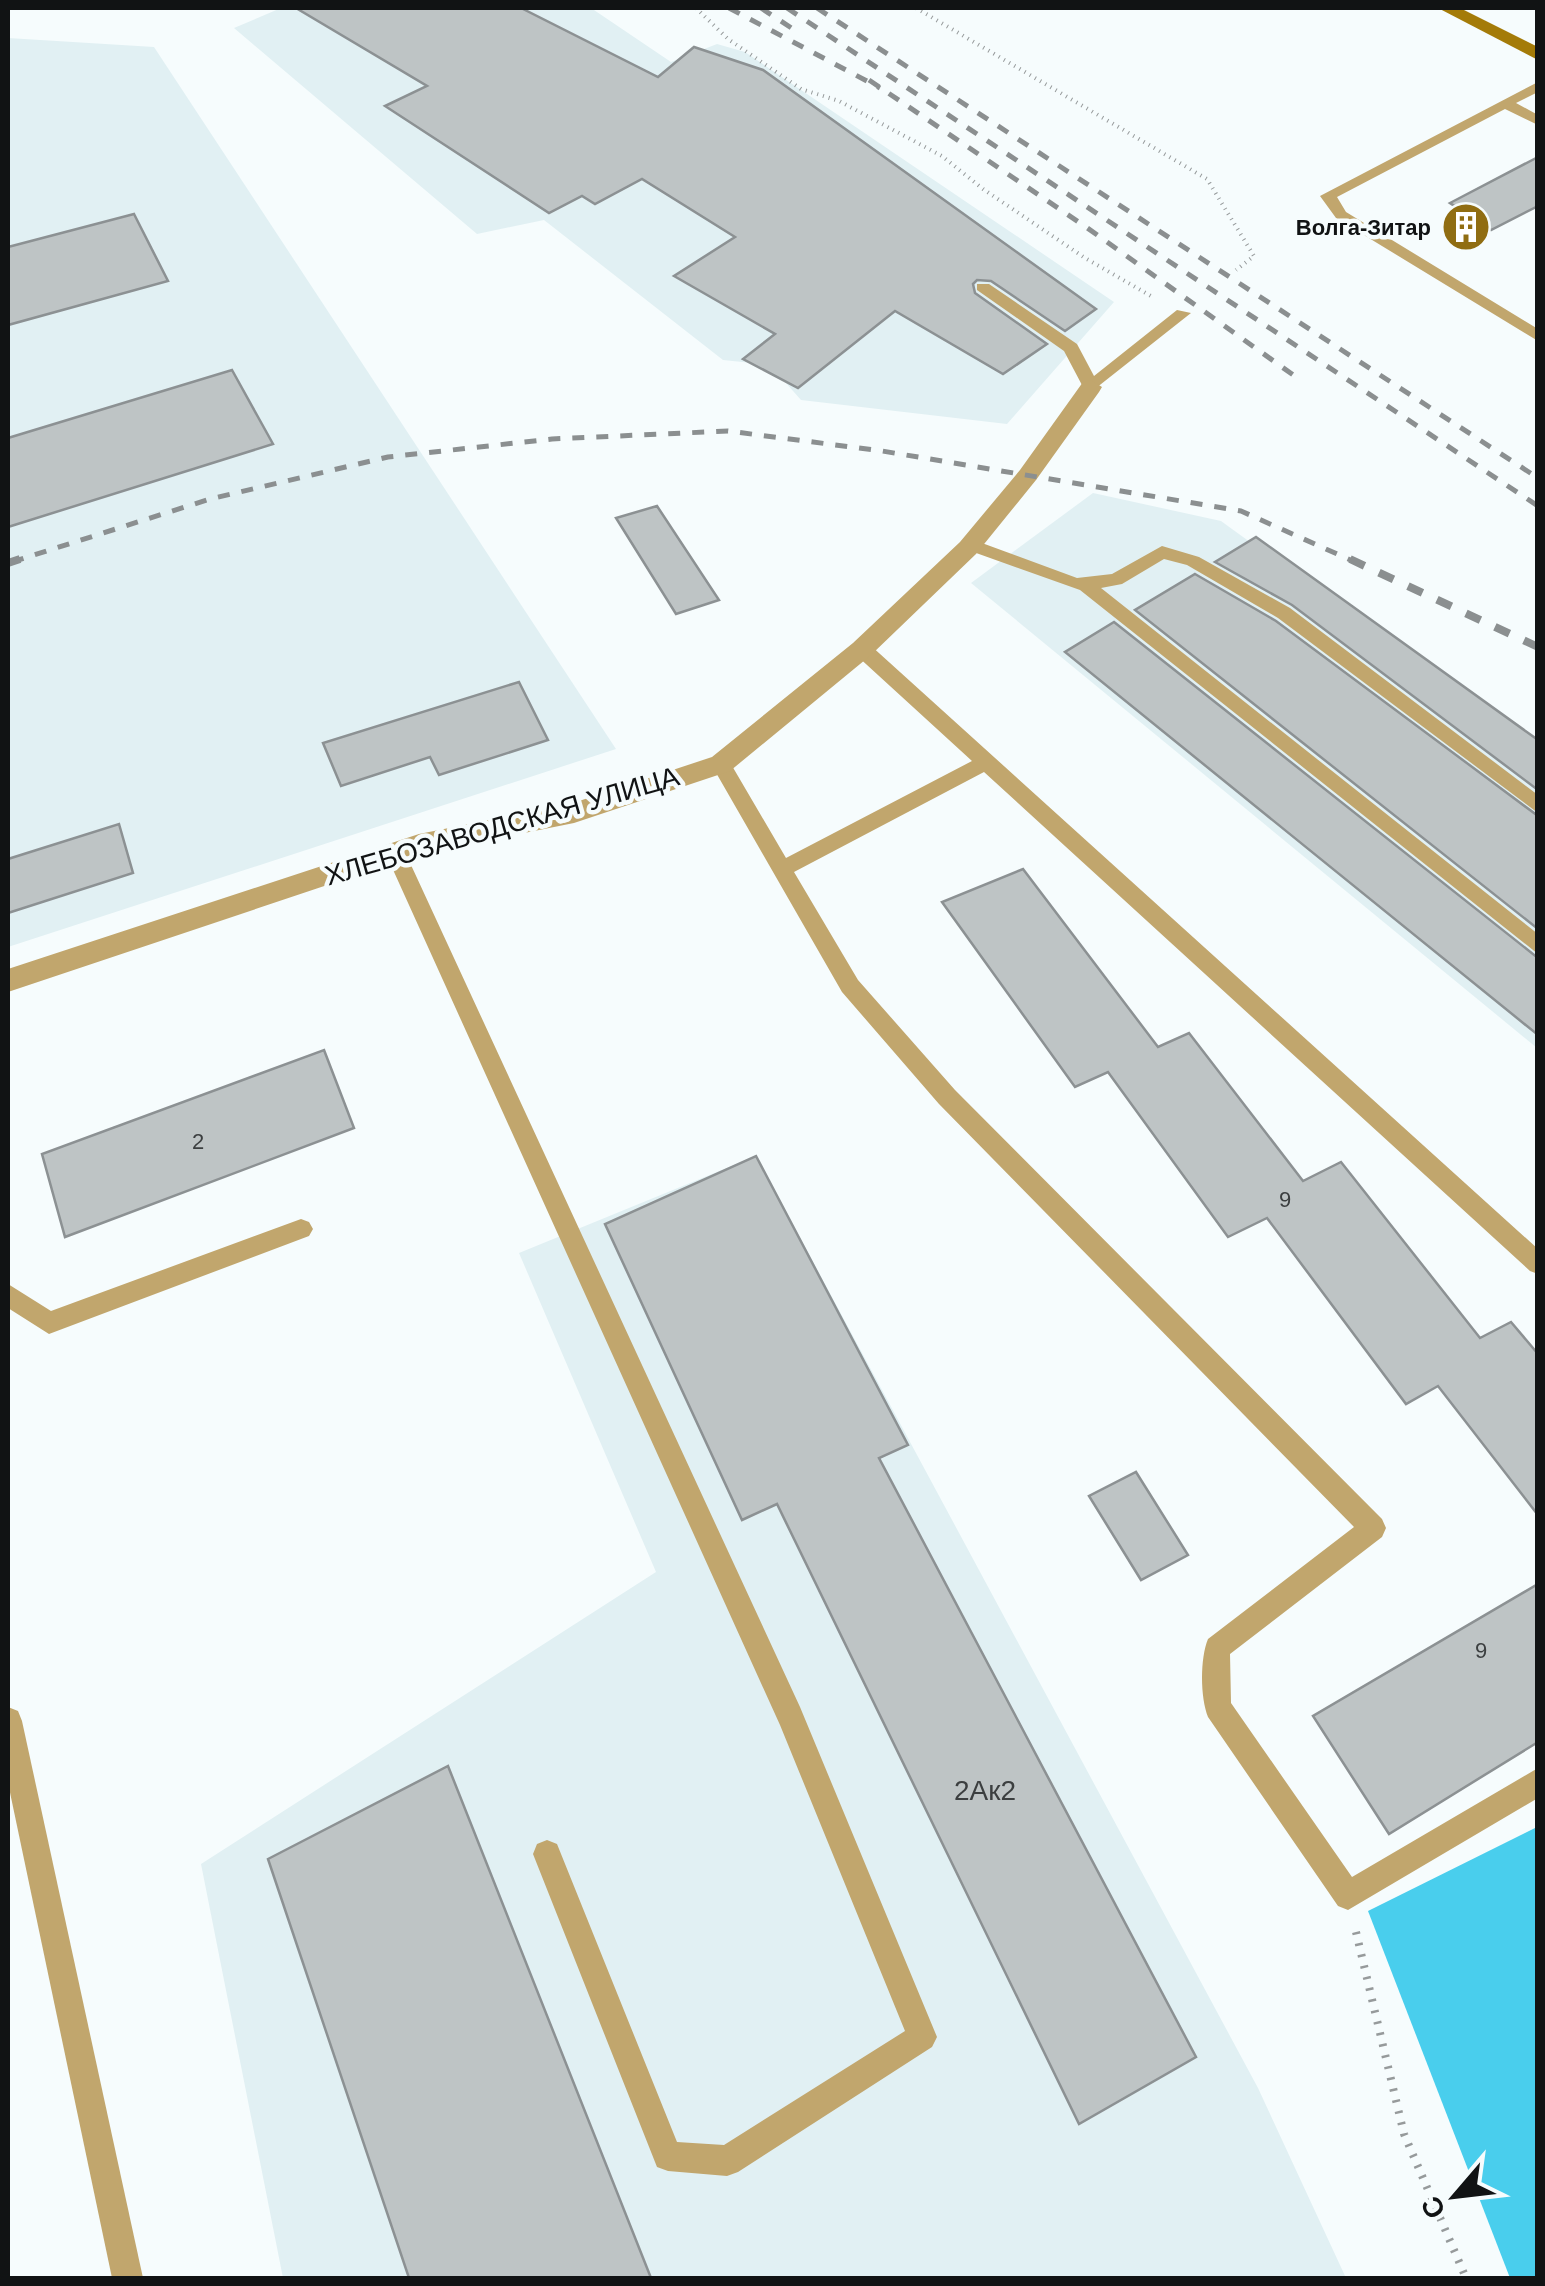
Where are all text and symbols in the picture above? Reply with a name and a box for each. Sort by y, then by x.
building icon: Волга-Зитар [1440,201,1492,253]
place label: Волга-Зитар [1296,215,1431,240]
street label: ХЛЕБОЗАВОДСКАЯ УЛИЦА [321,760,683,891]
house number: 2 [192,1129,204,1154]
house number: 9 [1279,1187,1291,1212]
house number: 9 [1475,1638,1487,1663]
house number: 2Ак2 [954,1775,1016,1806]
north arrow [1405,2146,1505,2246]
text: С [1415,2191,1452,2224]

